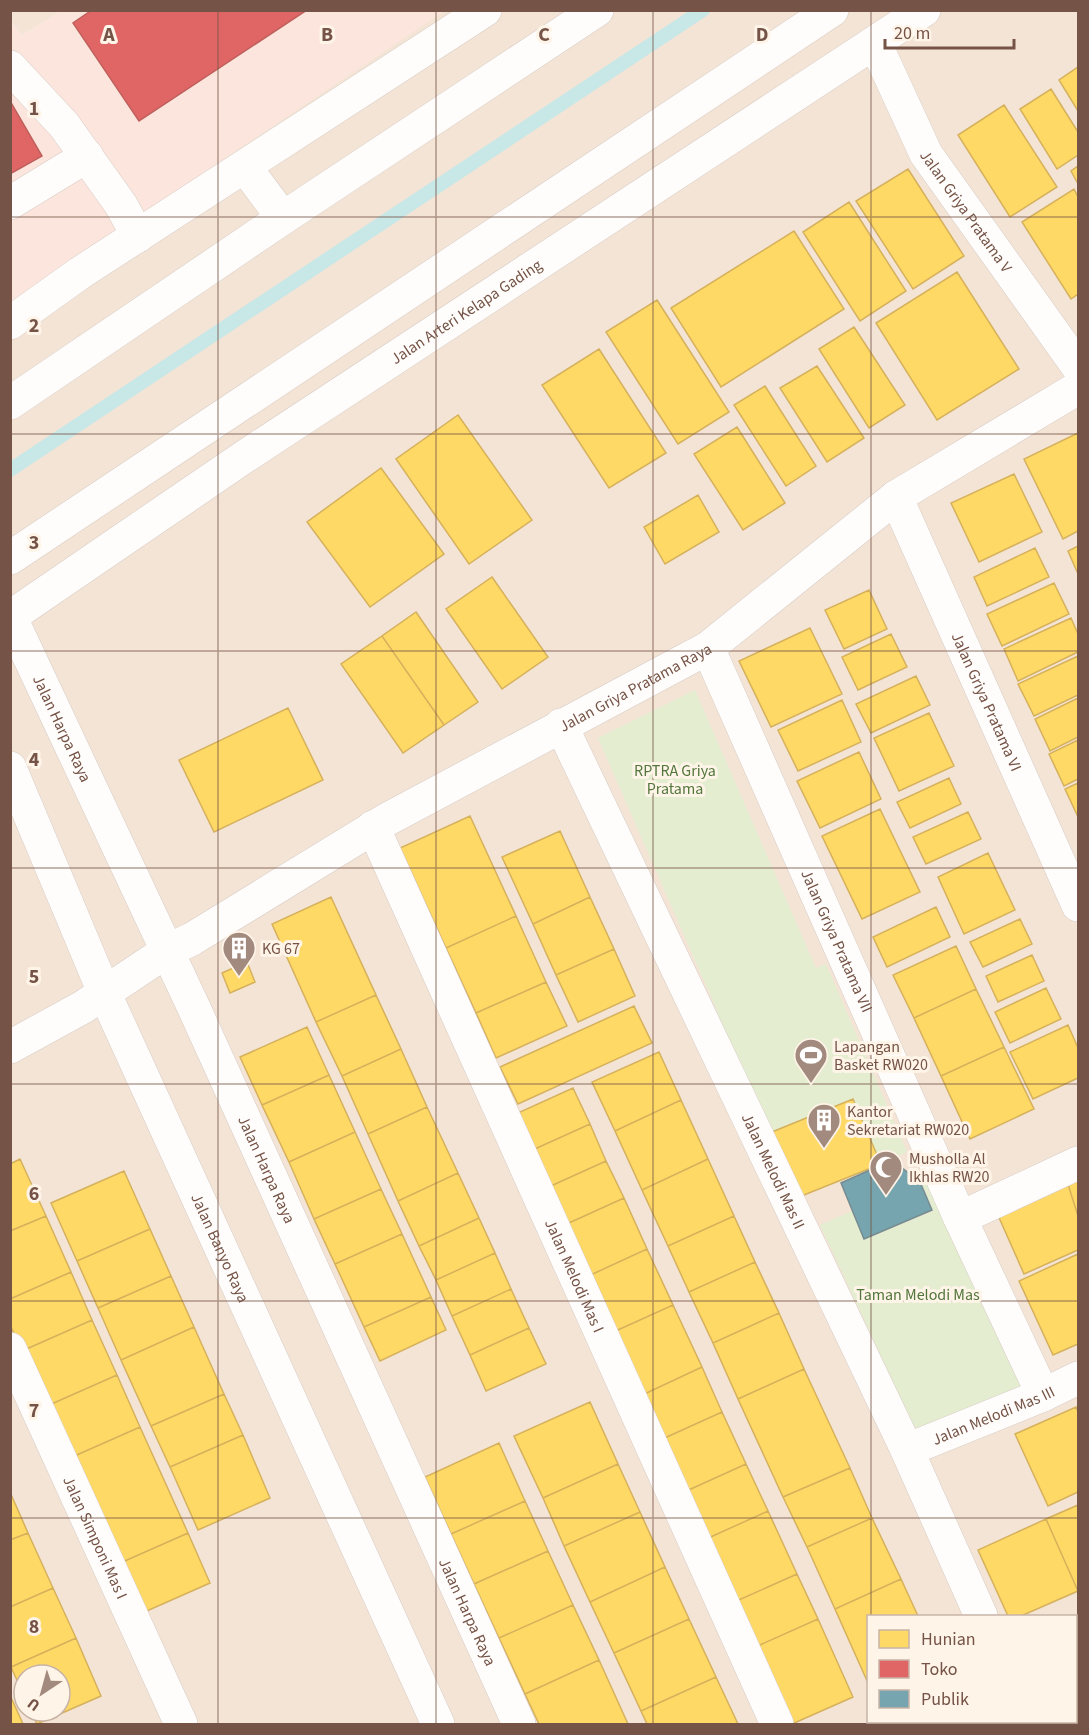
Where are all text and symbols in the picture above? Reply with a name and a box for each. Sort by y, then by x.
scale bar [885,12,1014,50]
text: A [102,21,115,49]
text: B [321,21,333,49]
text: C [538,21,550,49]
text: D [756,21,768,49]
text: 20 m [894,21,930,46]
text: 1 [29,95,39,123]
street label: Jalan Griya Pratama V [914,146,1017,278]
street label: Jalan Arteri Kelapa Gading [387,254,546,370]
text: 2 [29,312,39,340]
text: 3 [29,529,39,557]
street label: Jalan Griya Pratama VI [946,629,1027,775]
street label: Jalan Griya Pratama Raya [556,638,716,738]
street label: Jalan Harpa Raya [27,671,96,786]
text: 4 [29,746,40,774]
park label: RPTRA Griya Pratama [634,760,716,800]
street label: Jalan Griya Pratama VII [795,866,878,1016]
building icon: KG 67 [221,930,257,977]
place label: KG 67 [262,938,300,960]
text: 5 [29,963,39,991]
place label: Lapangan Basket RW020 [834,1036,928,1076]
sports icon: Lapangan Basket RW020 [793,1037,829,1084]
place label: Kantor Sekretariat RW020 [847,1101,969,1141]
building icon: Kantor Sekretariat RW020 [806,1102,842,1149]
street label: Jalan Melodi Mas II [736,1110,810,1233]
street label: Jalan Harpa Raya [232,1112,300,1227]
place label: Musholla Al Ikhlas RW20 [909,1148,990,1188]
mosque icon: Musholla Al Ikhlas RW20 [868,1149,904,1196]
text: 6 [29,1180,39,1208]
street label: Jalan Banyo Raya [185,1190,254,1306]
street label: Jalan Melodi Mas I [539,1216,609,1336]
park label: Taman Melodi Mas [856,1284,980,1306]
street label: Jalan Melodi Mas III [929,1381,1059,1451]
text: 7 [29,1397,39,1425]
street label: Jalan Simponi Mas I [57,1473,133,1603]
street label: Jalan Harpa Raya [433,1555,501,1670]
text: 8 [29,1613,39,1641]
legend [867,1615,1077,1723]
text: Hunian [921,1627,976,1652]
text: Toko [921,1657,958,1682]
north arrow [12,1663,72,1723]
text: Publik [921,1687,969,1712]
text: U [23,1692,45,1716]

